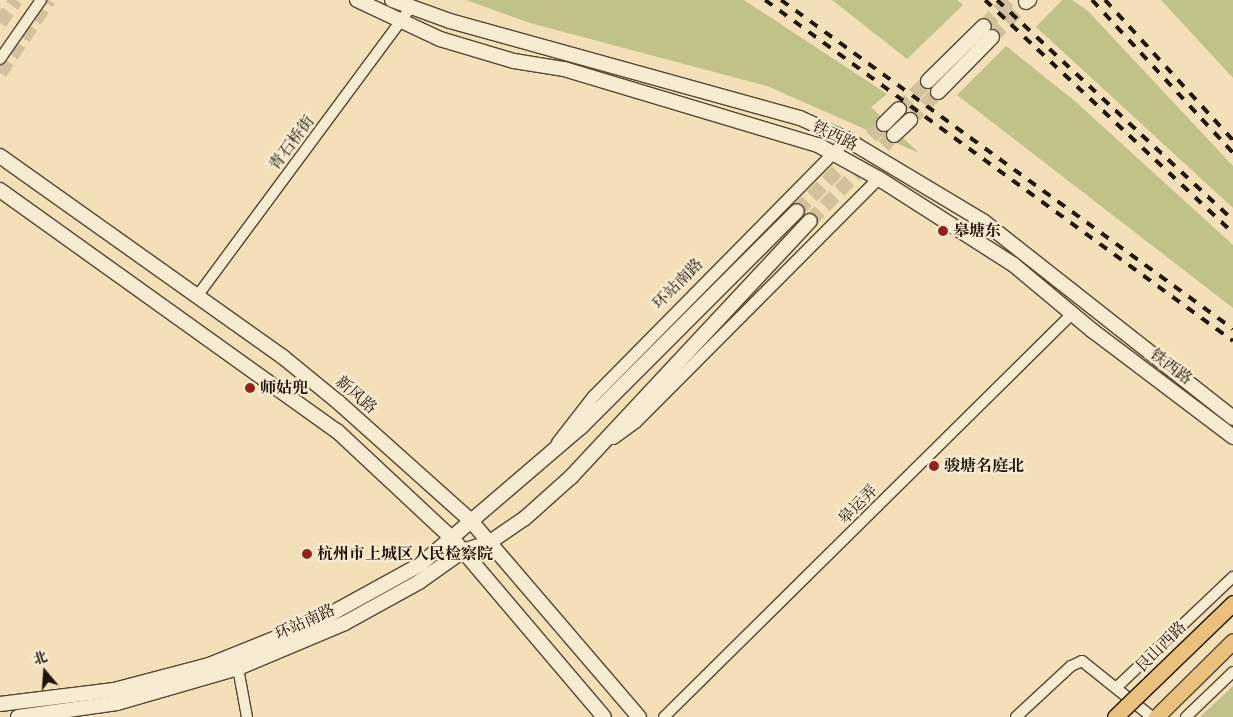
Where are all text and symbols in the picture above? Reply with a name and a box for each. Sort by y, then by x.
street label: 青石桥街 [265,112,319,174]
street label: 铁西路 [809,117,861,155]
place label: 皋塘东 [953,221,1001,241]
marker: 皋塘东 [937,225,949,237]
street label: 环站南路 [649,255,707,313]
street label: 铁西路 [1146,345,1196,389]
street label: 新风路 [332,372,380,418]
place label: 师姑兜 [260,378,308,398]
marker: 师姑兜 [244,382,256,394]
place label: 骏塘名庭北 [944,456,1024,476]
marker: 骏塘名庭北 [928,460,940,472]
street label: 皋运弄 [834,481,882,529]
place label: 杭州市上城区人民检察院 [317,544,493,564]
marker: 杭州市上城区人民检察院 [301,548,313,560]
street label: 环站南路 [272,600,338,644]
street label: 艮山西路 [1132,618,1190,676]
north arrow [20,647,70,697]
text: 北 [31,647,50,668]

